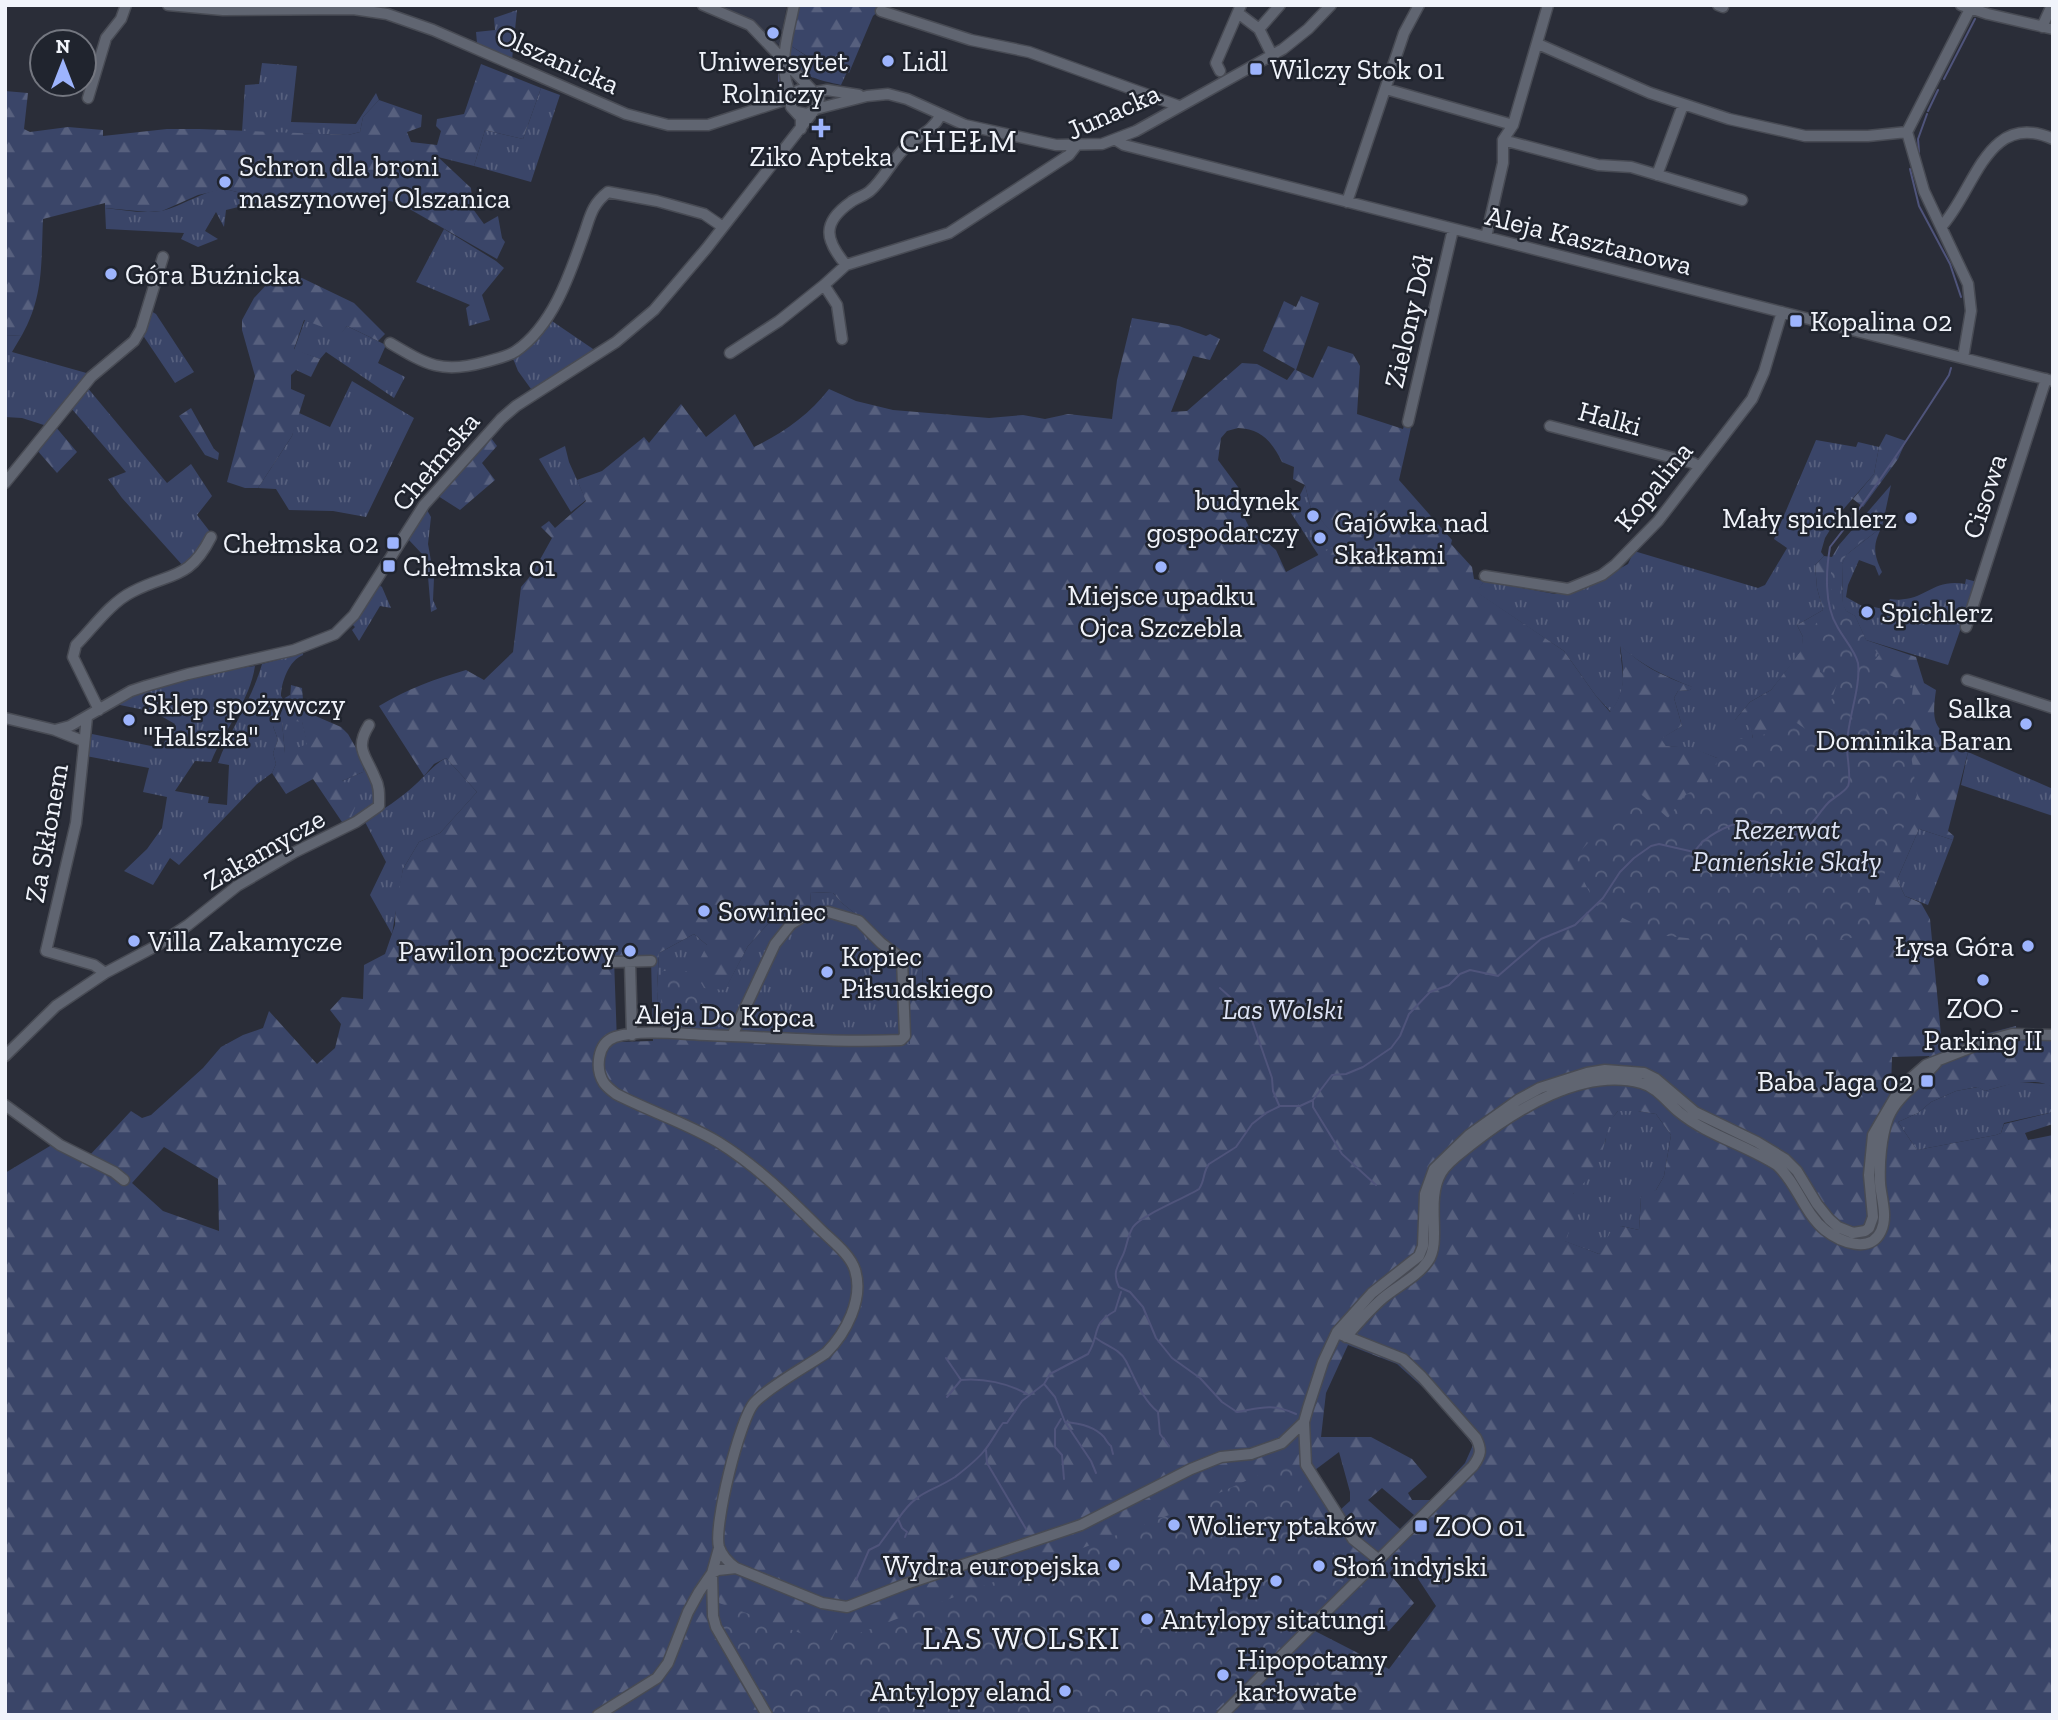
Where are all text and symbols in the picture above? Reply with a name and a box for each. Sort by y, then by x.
street label: Olszanicka [491,18,625,101]
marker: Uniwersytet Rolniczy [765,25,781,41]
north arrow [28,28,98,98]
text: N [56,35,70,58]
place label: Uniwersytet Rolniczy [698,45,848,110]
place label: Lidl [902,45,948,78]
marker: Lidl [880,53,896,69]
place label: Wilczy Stok 01 [1270,53,1444,86]
marker: Wilczy Stok 01 [1248,61,1264,77]
street label: Junacka [1061,76,1165,147]
marker: Ziko Apteka [813,120,829,136]
district label: CHEŁM [899,122,1019,160]
place label: Ziko Apteka [750,140,893,173]
place label: Schron dla broni maszynowej Olszanica [239,150,511,215]
marker: Schron dla broni maszynowej Olszanica [217,174,233,190]
street label: Aleja Kasztanowa [1482,199,1696,282]
street label: Zielony Dół [1377,251,1440,391]
place label: Góra Buźnicka [125,258,301,291]
marker: Góra Buźnicka [103,266,119,282]
place label: Kopalina 02 [1810,305,1952,338]
marker: Kopalina 02 [1788,313,1804,329]
street label: Halki [1575,394,1645,443]
street label: Chełmska [384,405,487,518]
street label: Kopalina [1607,435,1700,538]
street label: Cisowa [1955,449,2014,543]
place label: budynek gospodarczy [1147,484,1300,549]
place label: Mały spichlerz [1722,502,1897,535]
place label: Gajówka nad Skałkami [1334,506,1489,571]
marker: budynek gospodarczy [1305,508,1321,524]
marker: Mały spichlerz [1903,510,1919,526]
place label: Chełmska 02 [223,527,379,560]
marker: Gajówka nad Skałkami [1312,530,1328,546]
marker: Chełmska 02 [385,535,401,551]
place label: Chełmska 01 [403,550,556,583]
marker: Chełmska 01 [381,558,397,574]
marker: Miejsce upadku Ojca Szczebla [1153,559,1169,575]
place label: Miejsce upadku Ojca Szczebla [1067,579,1255,644]
place label: Spichlerz [1881,596,1993,629]
marker: Spichlerz [1859,604,1875,620]
place label: Sklep spożywczy "Halszka" [143,688,346,753]
place label: Salka Dominika Baran [1816,692,2012,757]
marker: Sklep spożywczy "Halszka" [121,712,137,728]
marker: Salka Dominika Baran [2018,716,2034,732]
street label: Za Skłonem [18,761,75,905]
street label: Zakamycze [198,802,331,897]
park label: Rezerwat Panieńskie Skały [1692,813,1882,878]
place label: Sowiniec [718,895,826,928]
marker: Sowiniec [696,903,712,919]
place label: Villa Zakamycze [147,925,343,958]
place label: Łysa Góra [1895,930,2014,963]
marker: Villa Zakamycze [126,933,142,949]
place label: Pawilon pocztowy [398,935,617,968]
marker: Łysa Góra [2020,938,2036,954]
place label: Kopiec Piłsudskiego [841,940,993,1005]
marker: Pawilon pocztowy [622,943,638,959]
marker: Kopiec Piłsudskiego [819,964,835,980]
marker: ZOO - Parking II [1975,972,1991,988]
place label: ZOO - Parking II [1923,992,2043,1057]
park label: Las Wolski [1222,993,1344,1026]
street label: Aleja Do Kopca [635,997,816,1034]
place label: Baba Jaga 02 [1757,1065,1913,1098]
marker: Baba Jaga 02 [1919,1073,1935,1089]
place label: Woliery ptaków [1188,1509,1377,1542]
place label: ZOO 01 [1435,1510,1525,1543]
marker: Woliery ptaków [1166,1517,1182,1533]
marker: ZOO 01 [1413,1518,1429,1534]
place label: Wydra europejska [883,1549,1100,1582]
place label: Słoń indyjski [1333,1550,1487,1583]
marker: Wydra europejska [1106,1557,1122,1573]
marker: Słoń indyjski [1311,1558,1327,1574]
place label: Małpy [1187,1565,1263,1598]
marker: Małpy [1268,1573,1284,1589]
place label: Antylopy sitatungi [1161,1603,1386,1636]
marker: Antylopy sitatungi [1139,1611,1155,1627]
district label: LAS WOLSKI [923,1619,1121,1657]
place label: Hipopotamy karłowate [1237,1643,1388,1708]
marker: Hipopotamy karłowate [1215,1667,1231,1683]
place label: Antylopy eland [870,1675,1051,1708]
marker: Antylopy eland [1057,1683,1073,1699]

